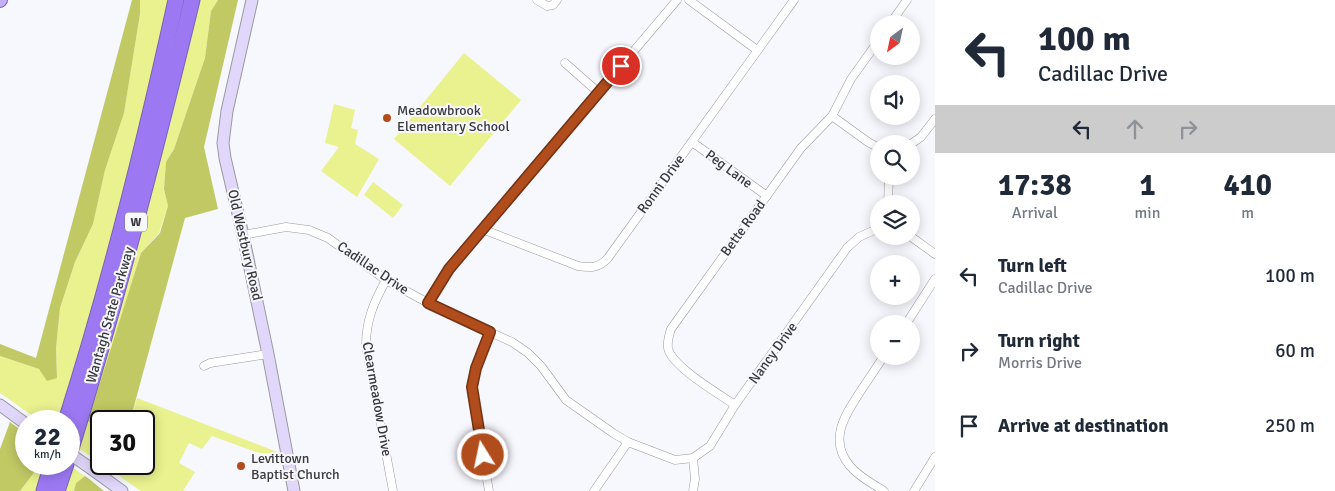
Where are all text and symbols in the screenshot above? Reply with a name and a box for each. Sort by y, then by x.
north arrow [870,15,920,65]
map controls [870,15,920,365]
text: 100 m [1038,17,1131,60]
icon: left [955,20,1020,85]
pin [600,45,642,87]
icon: arrive [607,52,635,80]
text: Cadillac Drive [1038,60,1168,87]
button: sound [870,75,920,125]
place label: Meadowbrook Elementary School [397,102,510,135]
marker: Meadowbrook Elementary School [381,112,393,124]
icon: left [1068,115,1096,143]
icon: ahead [1121,115,1149,143]
icon: right [1174,115,1202,143]
button: search [870,135,920,185]
street label: Peg Lane [702,146,756,192]
street label: Ronni Drive [634,151,688,217]
text: 17:38 [998,167,1072,204]
text: 1 [1139,167,1156,204]
text: 410 [1223,167,1272,204]
street label: Old Westbury Road [224,188,266,302]
button: layers [870,195,920,245]
street label: Bette Road [717,197,769,259]
text: Arrival [1012,203,1058,223]
text: min [1135,203,1160,223]
text: m [1241,203,1254,223]
road number: W [125,212,147,232]
street label: Cadillac Drive [334,238,412,298]
street label: Wantagh State Parkway [82,244,138,385]
text: Turn left [998,254,1067,278]
button: + [870,255,920,305]
icon: left [955,262,983,290]
text: 100 m [1265,264,1315,288]
text: Cadillac Drive [998,278,1093,298]
button: − [870,315,920,365]
street label: Nancy Drive [745,319,801,387]
text: Turn right [998,329,1080,353]
icon: right [955,337,983,365]
text: 60 m [1275,339,1315,363]
street label: Clearmeadow Drive [359,340,395,458]
text: Morris Drive [998,353,1082,373]
speed limit sign: 30 [90,410,155,475]
icon: arrive [955,412,983,440]
text: Arrive at destination [998,414,1169,438]
text: 250 m [1265,414,1315,438]
text: 22 [34,421,61,452]
position arrow [456,428,508,480]
text: km/h [34,447,61,462]
place label: Levittown Baptist Church [251,450,340,483]
marker: Levittown Baptist Church [235,460,247,472]

